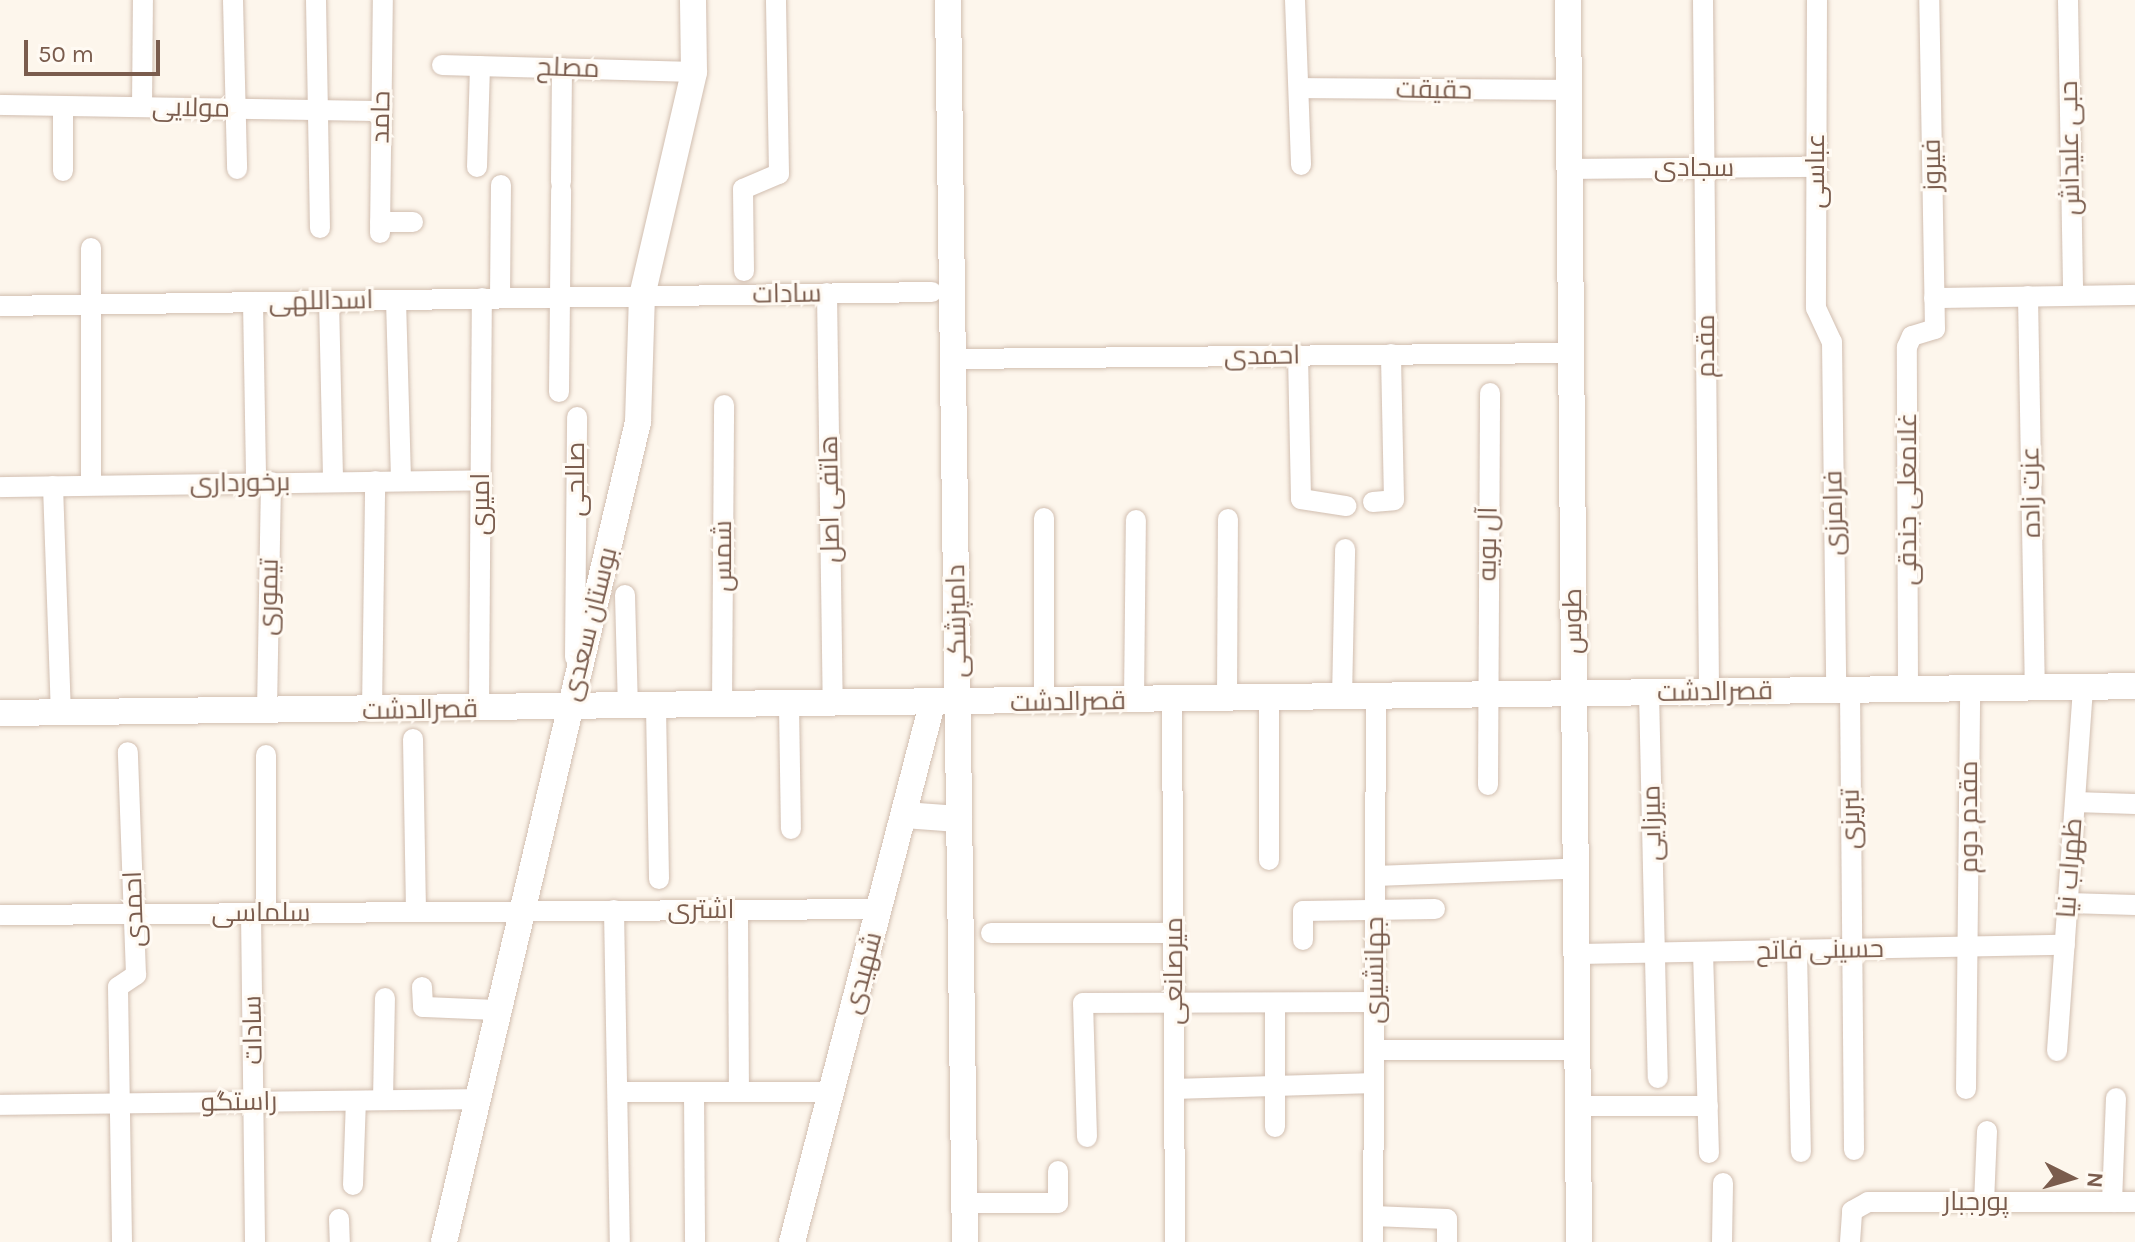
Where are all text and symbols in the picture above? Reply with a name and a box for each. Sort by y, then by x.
scale bar [28,24,164,74]
text: 50 m [38,40,94,68]
street label: مصلح [536,51,600,85]
street label: حقیقت [1395,74,1473,106]
street label: حبی علیداش [2053,80,2087,216]
street label: حامد [365,90,397,144]
street label: مولایی [152,92,230,124]
street label: عباسی [1800,133,1832,209]
street label: فیروز [1916,139,1948,191]
street label: سجادی [1654,152,1734,184]
street label: سادات [752,278,822,310]
street label: اسداللهی [268,284,374,318]
street label: مقدم [1690,314,1722,378]
street label: احمدی [1224,340,1300,372]
street label: غلامعلی جندقی [1892,413,1924,585]
street label: هاتفی اصل [813,435,847,563]
street label: صالحی [560,442,592,516]
street label: عزت زاده [2015,446,2047,538]
street label: برخورداری [189,467,291,499]
street label: فرامرزی [1818,470,1850,556]
street label: امیری [465,473,497,535]
street label: آل بویه [1472,507,1504,581]
street label: شمس [707,520,739,592]
street label: بوستان سعدی [556,544,624,704]
street label: تیموری [253,558,285,636]
street label: دامپزشکی [940,564,974,678]
street label: طوس [1557,588,1589,654]
street label: قصرالدشت [1657,675,1773,709]
street label: قصرالدشت [1010,685,1126,719]
street label: قصرالدشت [362,693,478,727]
street label: مقدم دوم [1953,761,1985,873]
street label: میرزایی [1636,785,1668,861]
street label: تبریزی [1835,789,1867,849]
street label: ظهراب نیا [2051,817,2089,919]
street label: احمدی [117,870,151,948]
street label: اشتری [667,894,735,926]
street label: سلماسی [211,897,311,929]
street label: جهانشیری [1359,916,1391,1024]
street label: میرصانعی [1158,917,1190,1025]
street label: شهیدی [837,929,889,1017]
street label: حسینی فاتح [1756,933,1884,967]
street label: سادات [237,995,269,1065]
street label: راستگو [201,1086,277,1118]
north arrow [2031,1138,2111,1218]
text: N [2081,1171,2109,1189]
street label: پورجبار [1943,1186,2009,1218]

